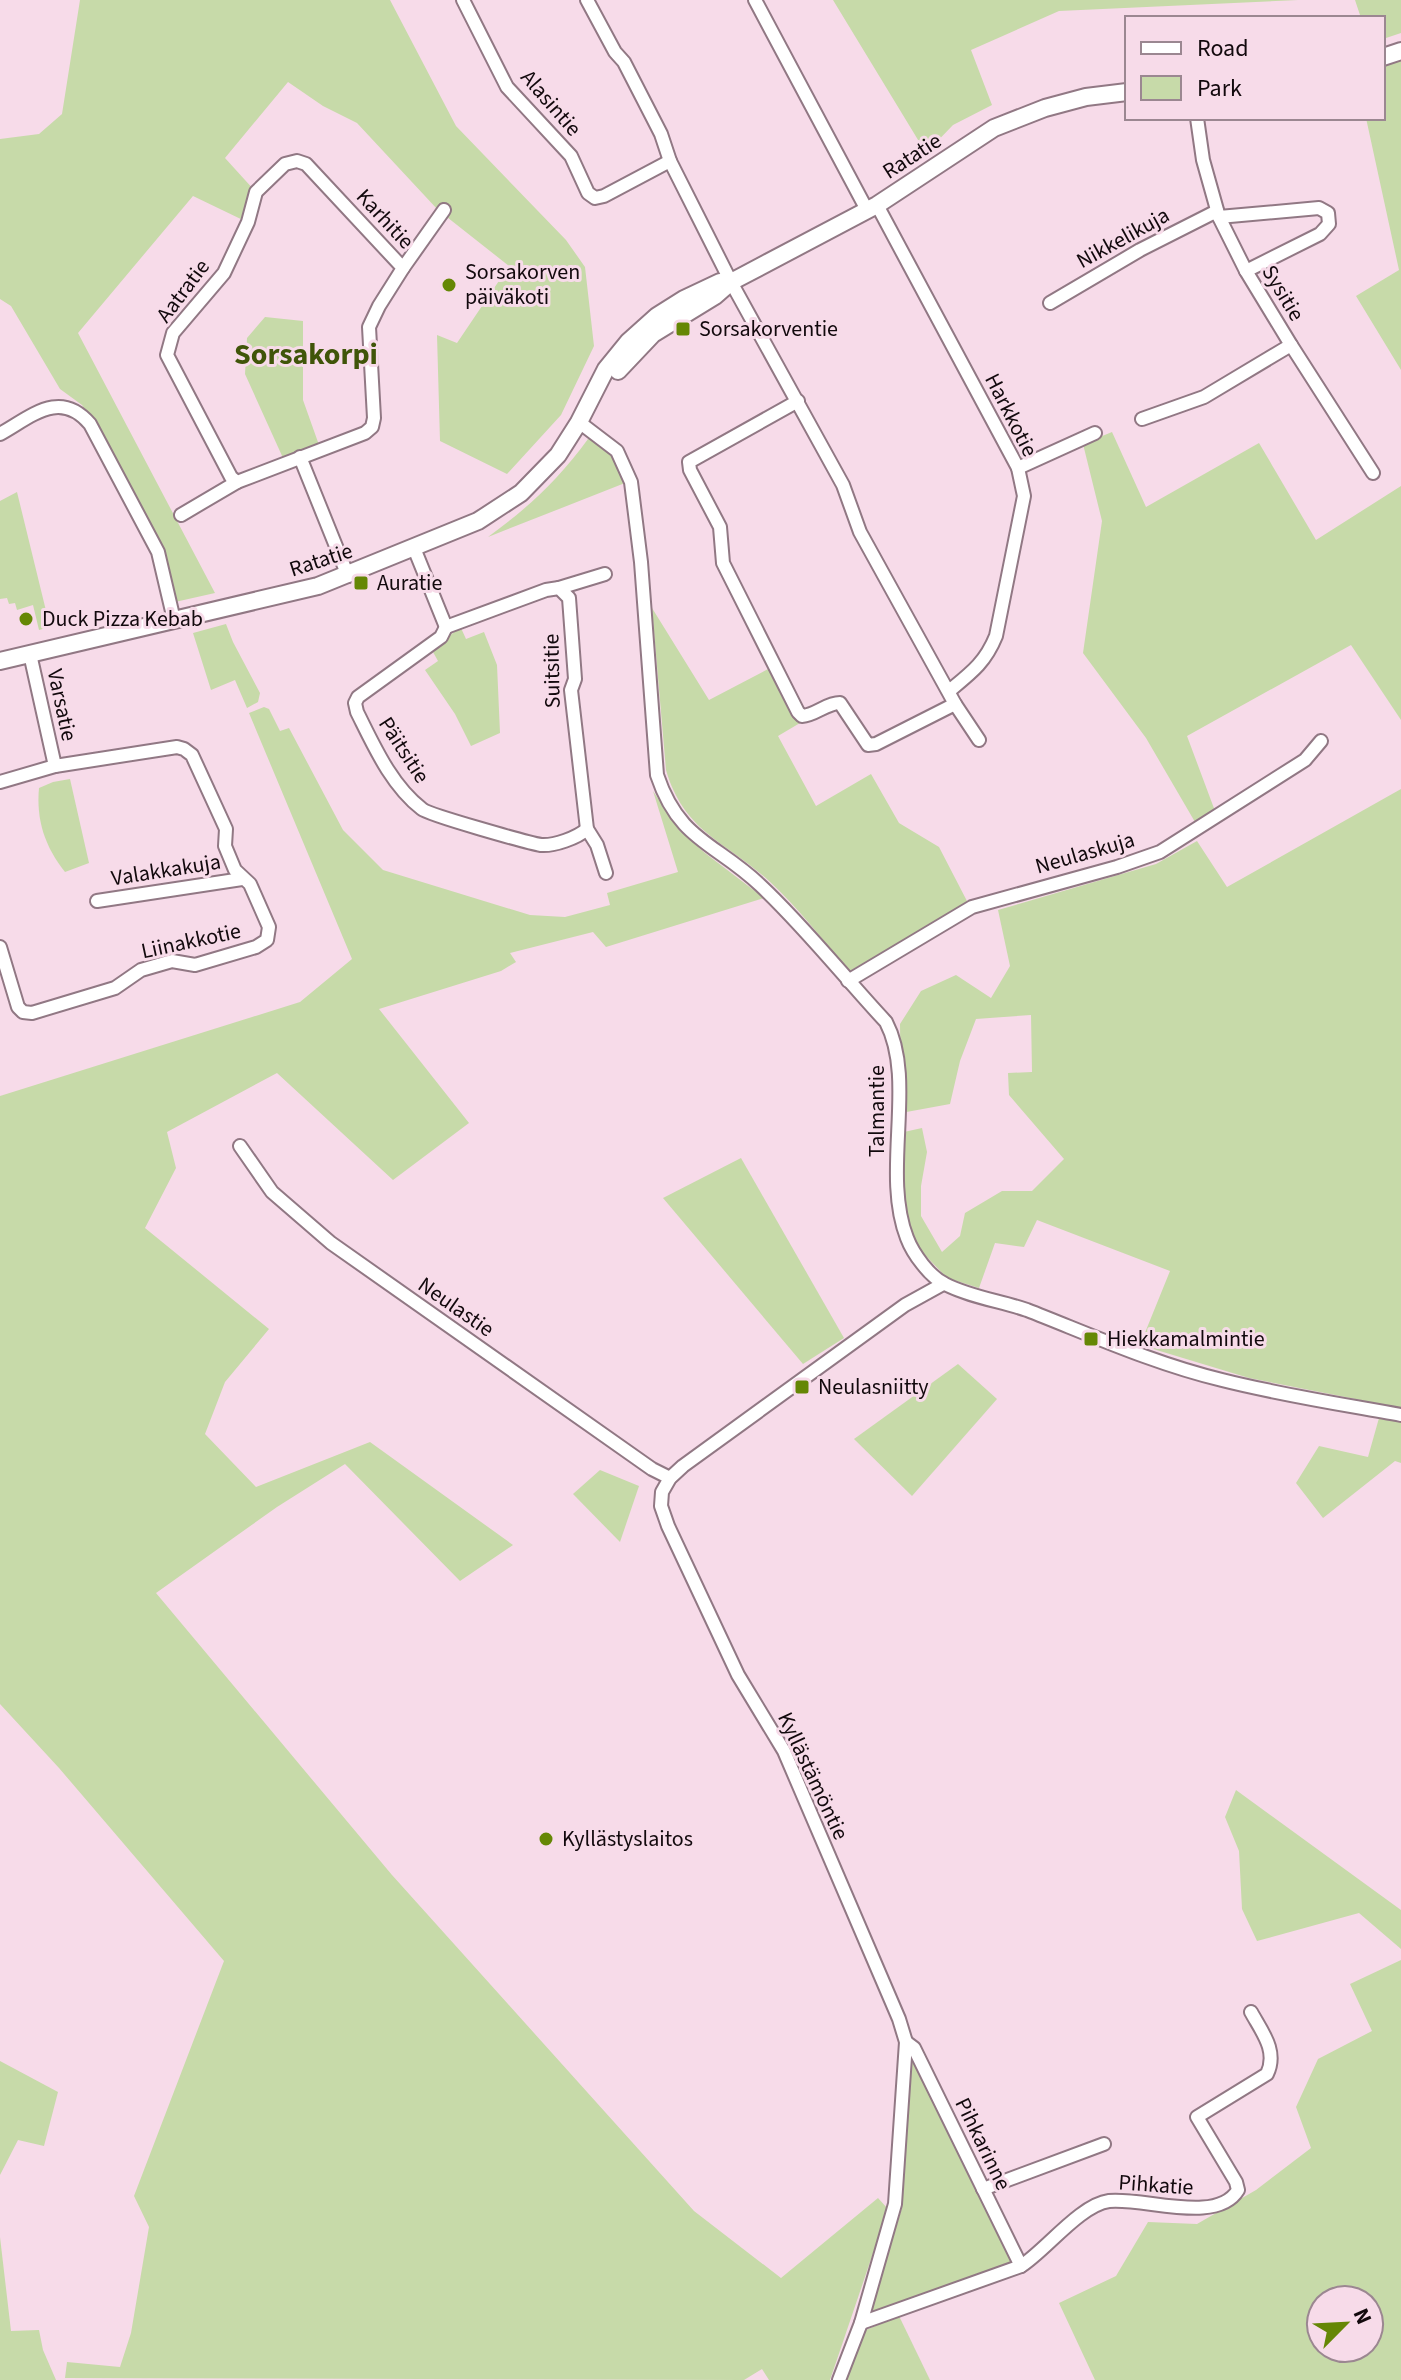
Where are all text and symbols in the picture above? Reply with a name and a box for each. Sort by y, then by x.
legend [1125,16,1385,120]
text: Road [1197,31,1249,66]
street label: Alasintie [513,63,589,143]
text: Park [1197,71,1242,106]
street label: Ratatie [876,125,948,187]
street label: Karhitie [349,182,422,257]
street label: Nikkelikuja [1071,199,1175,277]
street label: Aatratie [148,252,218,330]
place label: Sorsakorven päiväkoti [465,256,580,313]
street label: Sysitie [1254,259,1312,327]
marker: Sorsakorven päiväkoti [440,276,458,294]
place label: Sorsakorventie [699,313,838,345]
marker: Sorsakorventie [674,320,692,338]
district label: Sorsakorpi [234,333,378,376]
street label: Harkkotie [976,368,1046,462]
street label: Ratatie [285,535,357,585]
place label: Auratie [377,567,443,599]
marker: Auratie [352,574,370,592]
place label: Duck Pizza Kebab [42,603,203,635]
marker: Duck Pizza Kebab [17,610,35,628]
street label: Suitsitie [535,633,569,709]
street label: Varsatie [39,666,85,744]
street label: Päitsitie [371,710,438,790]
street label: Neulaskuja [1032,824,1138,882]
street label: Valakkakuja [109,846,223,894]
street label: Liinakkotie [138,915,244,967]
street label: Talmantie [861,1065,893,1157]
street label: Neulastie [411,1269,501,1345]
place label: Hiekkamalmintie [1107,1323,1265,1355]
marker: Hiekkamalmintie [1082,1330,1100,1348]
place label: Neulasniitty [818,1371,929,1403]
marker: Neulasniitty [793,1378,811,1396]
street label: Kyllästämöntie [769,1707,857,1845]
place label: Kyllästyslaitos [562,1823,693,1855]
marker: Kyllästyslaitos [537,1830,555,1848]
street label: Pihkarinne [947,2092,1019,2196]
street label: Pihkatie [1117,2166,1195,2204]
north arrow [1305,2284,1385,2364]
text: N [1345,2303,1380,2329]

